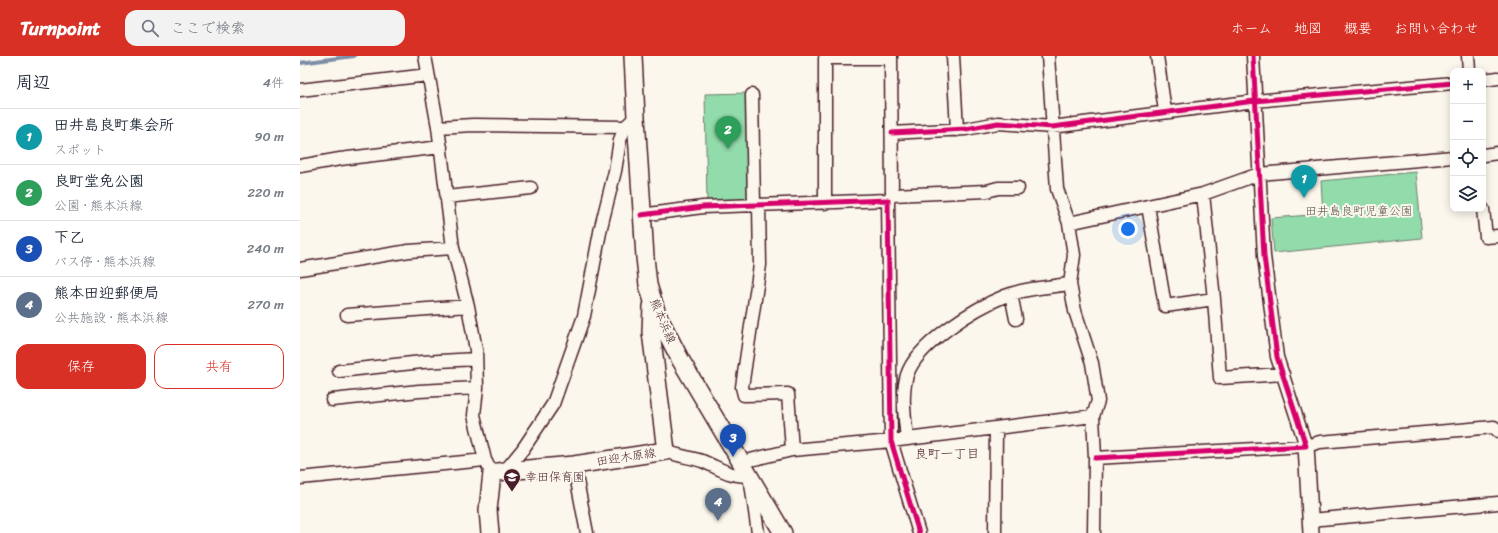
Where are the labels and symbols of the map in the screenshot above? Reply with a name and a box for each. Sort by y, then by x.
pin: 2 [715,116,741,149]
pin: 1 [1291,165,1317,198]
park label: 田井島良町児童公園 [1305,200,1413,222]
your location [1118,219,1138,239]
street label: 熊本浜線 [643,295,683,347]
pin: 3 [720,424,746,457]
street label: 田迎木原線 [595,441,657,473]
district label: 良町一丁目 [914,442,980,465]
place label: 幸田保育園 [525,466,585,488]
school or university icon: 幸田保育園 [502,467,522,492]
pin: 4 [705,488,731,521]

